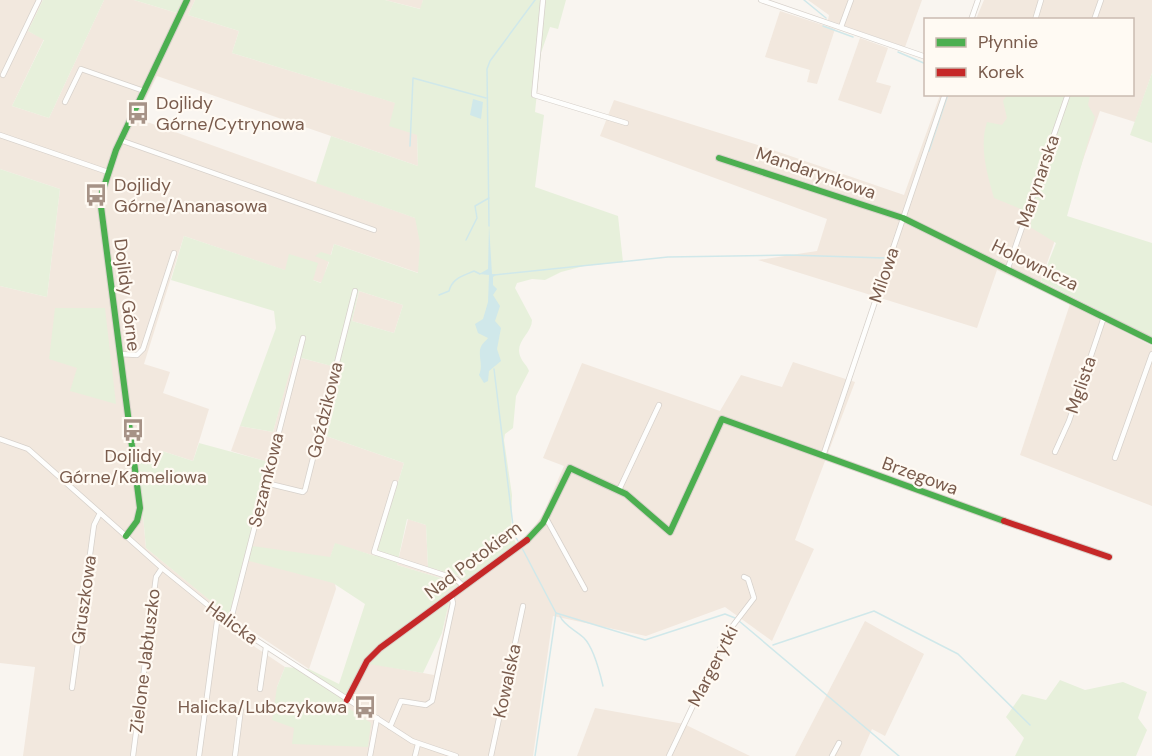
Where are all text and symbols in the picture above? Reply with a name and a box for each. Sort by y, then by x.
legend [924,18,1134,96]
text: Płynnie [978,30,1038,54]
text: Korek [978,60,1024,84]
place label: Dojlidy Górne/Cytrynowa [156,91,305,136]
bus stop icon: Dojlidy Górne/Cytrynowa [125,100,151,126]
street label: Marynarska [1011,132,1065,230]
street label: Mandarynkowa [753,141,879,205]
place label: Dojlidy Górne/Ananasowa [114,173,267,218]
bus stop icon: Dojlidy Górne/Ananasowa [83,182,109,208]
street label: Holownicza [987,234,1083,296]
street label: Dojlidy Górne [108,237,146,353]
street label: Milowa [863,244,905,306]
street label: Mglista [1060,353,1102,417]
street label: Goździkowa [301,359,349,461]
bus stop icon: Dojlidy Górne/Kameliowa [120,417,146,443]
street label: Sezamkowa [243,430,289,530]
place label: Dojlidy Górne/Kameliowa [59,444,207,489]
street label: Brzegowa [879,451,961,501]
street label: Nad Potokiem [420,516,526,604]
street label: Gruszkowa [66,554,102,646]
street label: Zielone Jabłuszko [124,587,166,735]
street label: Halicka [201,596,263,650]
street label: Margerytki [682,621,744,711]
street label: Kowalska [487,642,527,720]
bus stop icon: Halicka/Lubczykowa [352,694,378,720]
place label: Halicka/Lubczykowa [178,695,347,719]

